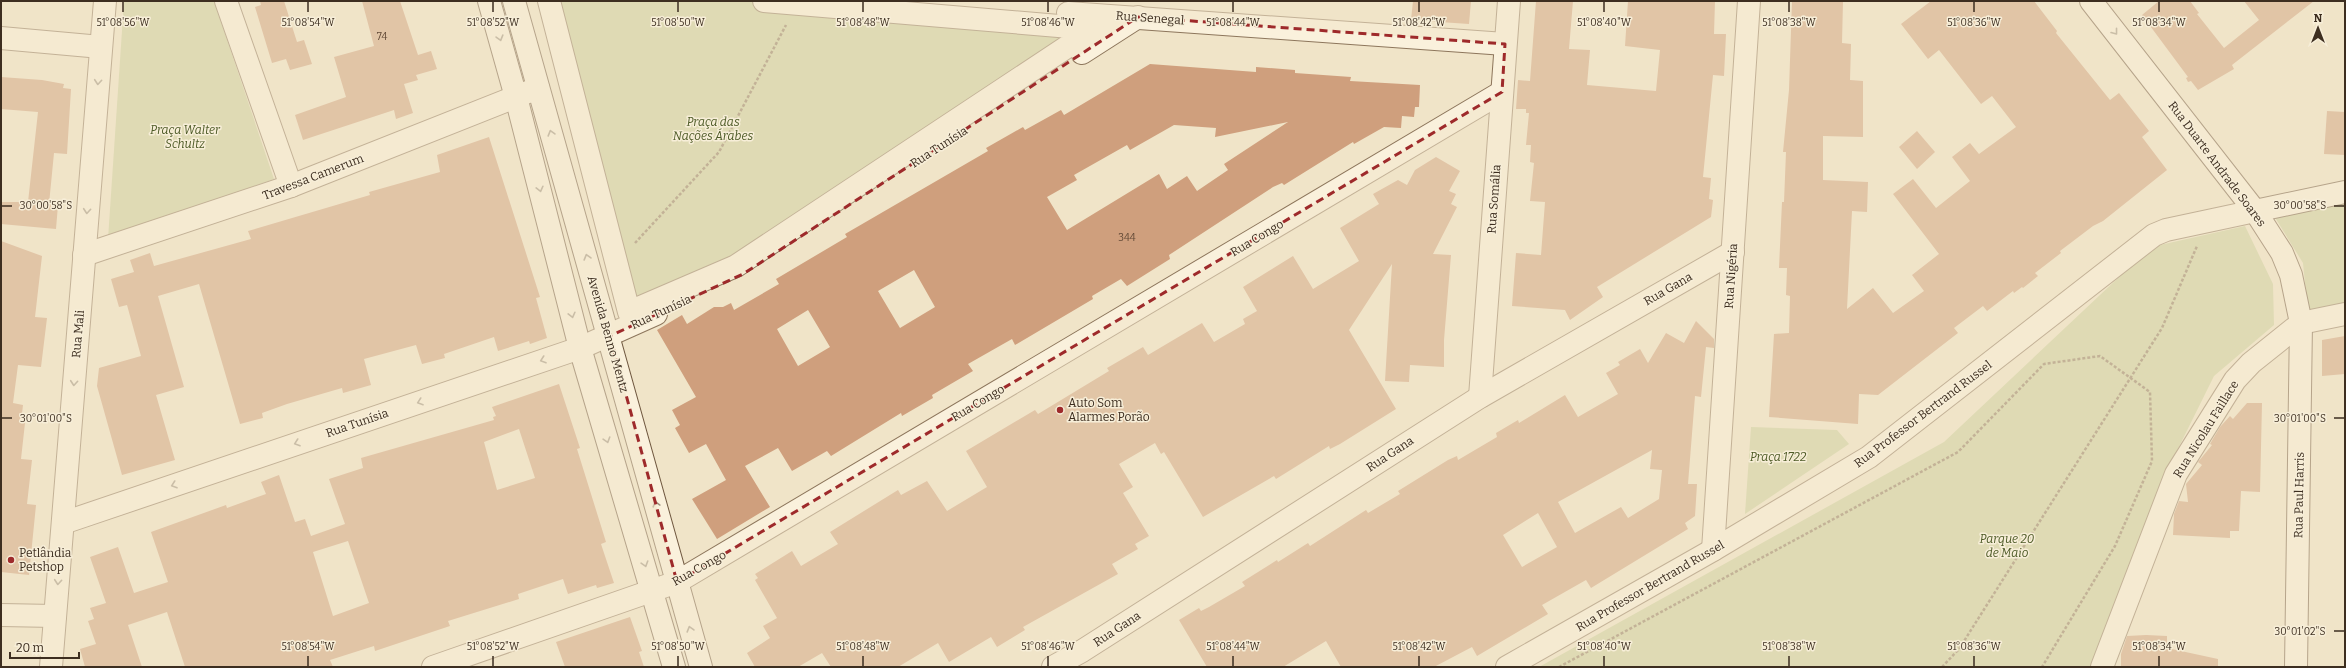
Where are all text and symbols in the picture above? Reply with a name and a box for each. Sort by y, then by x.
north arrow [2298,8,2338,48]
street label: Rua Senegal [1115,9,1185,27]
text: N [2314,12,2323,25]
text: 51°08'56"W [96,17,150,29]
text: 51°08'54"W [281,17,335,29]
text: 51°08'52"W [467,17,520,29]
text: 51°08'50"W [651,17,706,29]
text: 51°08'48"W [836,17,890,29]
text: 51°08'46"W [1021,17,1076,29]
text: 51°08'44"W [1206,17,1261,29]
text: 51°08'42"W [1392,17,1446,29]
text: 51°08'40"W [1577,17,1632,29]
text: 51°08'38"W [1762,17,1816,29]
text: 51°08'36"W [1947,17,2001,29]
text: 51°08'34"W [2132,17,2186,29]
one-way arrow [2110,27,2117,34]
house number: 74 [377,31,388,43]
one-way arrow [495,35,503,42]
one-way arrow [94,79,103,85]
street label: Rua Duarte Andrade Soares [2165,99,2269,230]
park label: Praça das Nações Árabes [673,115,754,143]
park label: Praça Walter Schultz [150,123,221,151]
street label: Rua Tunísia [908,123,971,171]
one-way arrow [547,129,556,136]
street label: Travessa Camerum [260,151,366,203]
street label: Rua Somália [1485,163,1503,234]
one-way arrow [535,186,543,192]
text: 30°00'58"S [20,200,72,212]
text: 30°00'58"S [2274,200,2326,212]
one-way arrow [83,208,92,214]
street label: Rua Congo [1228,217,1286,259]
house number: 344 [1118,232,1136,244]
street label: Rua Nigéria [1722,242,1740,309]
one-way arrow [583,254,592,261]
street label: Rua Gana [1641,269,1695,308]
street label: Avenida Benno Mentz [585,274,631,394]
street label: Rua Tunísia [628,292,694,332]
street label: Rua Mali [69,309,87,359]
one-way arrow [567,312,575,318]
one-way arrow [540,355,547,364]
street label: Rua Professor Bertrand Russel [1851,357,1995,470]
street label: Rua Nicolau Faillace [2170,378,2242,480]
one-way arrow [69,380,78,386]
street label: Rua Congo [949,382,1007,424]
place label: Auto Som Alarmes Porão [1068,396,1150,424]
one-way arrow [416,397,423,406]
marker: Auto Som Alarmes Porão [1055,405,1065,415]
street label: Rua Tunísia [324,406,391,440]
text: 30°01'00"S [20,413,72,425]
text: 30°01'00"S [2274,413,2326,425]
street label: Rua Gana [1364,433,1417,474]
one-way arrow [602,436,611,443]
one-way arrow [293,439,300,447]
park label: Praça 1722 [1750,450,1807,464]
street label: Rua Paul Harris [2291,451,2307,538]
one-way arrow [170,480,177,489]
one-way arrow [652,501,660,507]
park label: Parque 20 de Maio [1980,532,2035,560]
street label: Rua Professor Bertrand Russel [1573,537,1727,634]
place label: Petlândia Petshop [19,546,72,574]
street label: Rua Congo [670,547,728,589]
marker: Petlândia Petshop [6,555,16,565]
one-way arrow [640,561,649,568]
one-way arrow [53,579,62,585]
street label: Rua Gana [1091,608,1144,649]
one-way arrow [686,626,695,633]
text: 30°01'02"S [2275,626,2325,638]
scale bar [10,634,79,660]
text: 20 m [16,641,45,655]
text: 51°08'54"W [281,641,335,653]
text: 51°08'52"W [467,641,520,653]
text: 51°08'50"W [651,641,706,653]
text: 51°08'48"W [836,641,890,653]
text: 51°08'46"W [1021,641,1076,653]
text: 51°08'44"W [1206,641,1261,653]
text: 51°08'42"W [1392,641,1446,653]
text: 51°08'40"W [1577,641,1632,653]
text: 51°08'38"W [1762,641,1816,653]
text: 51°08'36"W [1947,641,2001,653]
text: 51°08'34"W [2132,641,2186,653]

